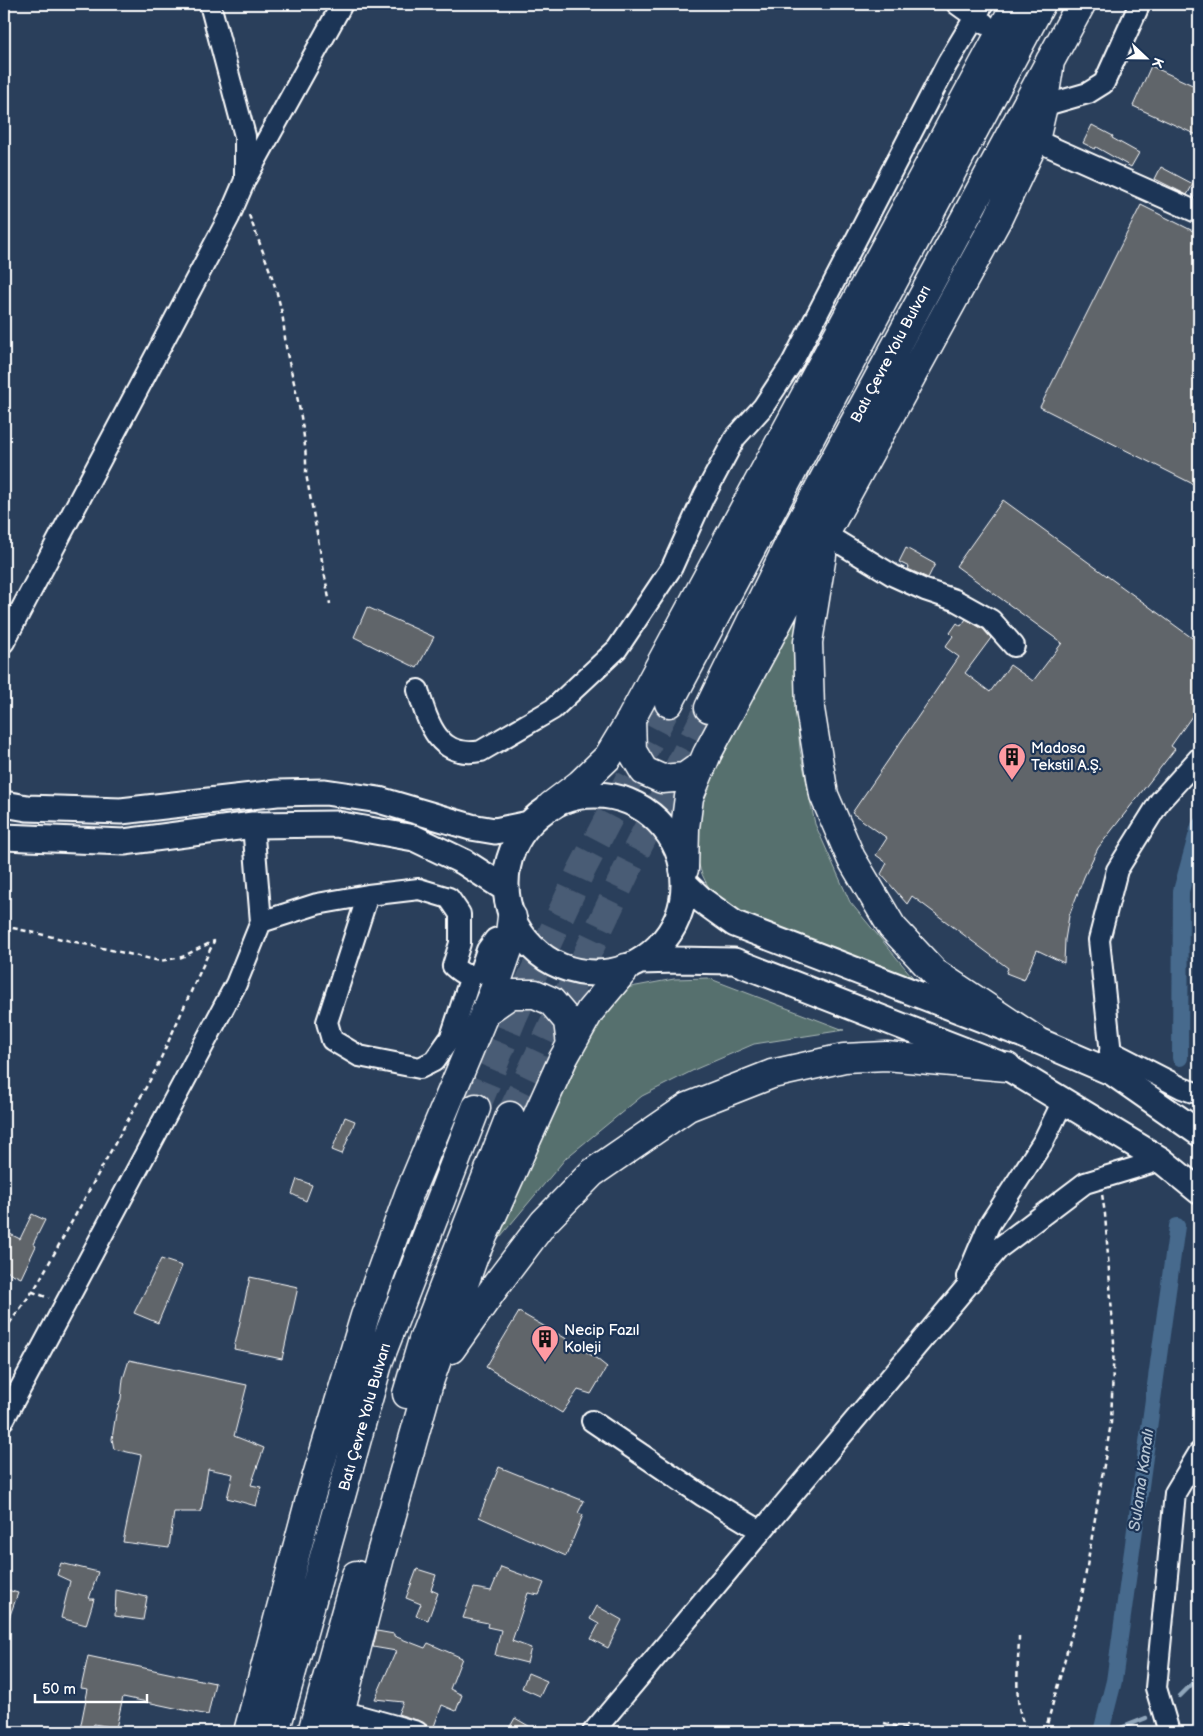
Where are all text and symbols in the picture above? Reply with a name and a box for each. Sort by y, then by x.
north arrow [1120,32,1170,82]
text: K [1148,55,1167,71]
street label: Batı Çevre Yolu Bulvarı [847,282,935,426]
place label: Madosa Tekstil A.Ş. [1031,739,1102,775]
building icon: Madosa Tekstil A.Ş. [997,742,1027,781]
place label: Necip Fazıl Koleji [564,1321,639,1357]
building icon: Necip Fazıl Koleji [530,1324,560,1363]
street label: Batı Çevre Yolu Bulvarı [335,1341,395,1493]
water label: Sulama Kanalı [1125,1427,1159,1532]
scale bar [35,1671,148,1703]
text: 50 m [42,1680,76,1699]

